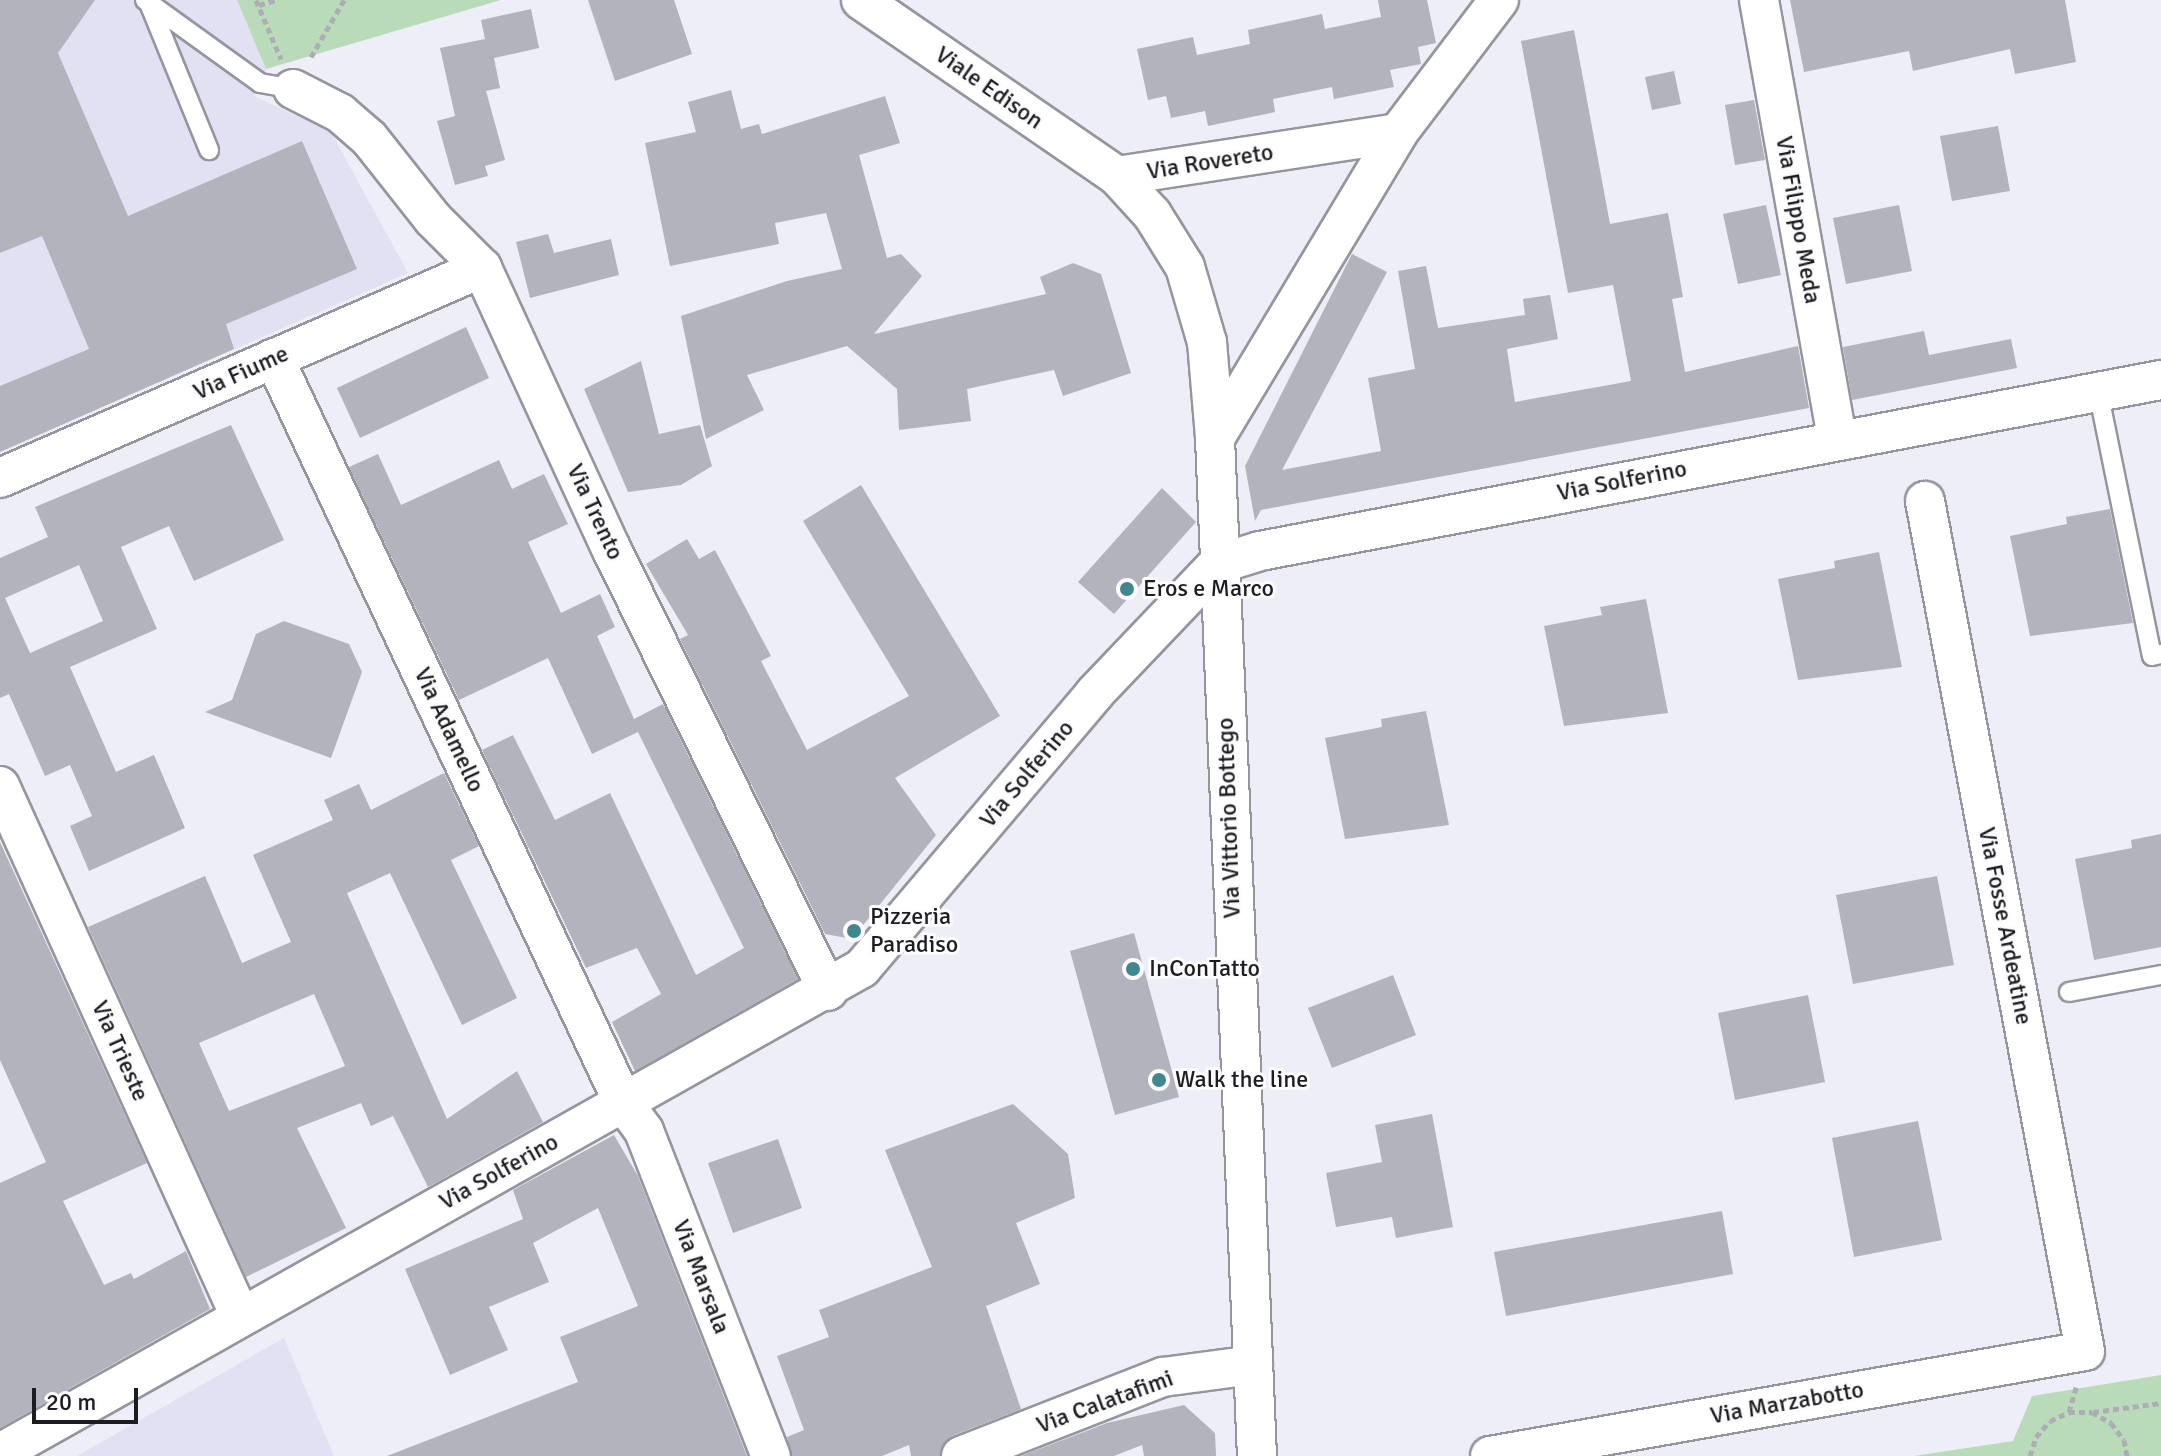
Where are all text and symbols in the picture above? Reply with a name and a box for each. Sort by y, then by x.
street label: Viale Edison [930,40,1048,136]
street label: Via Filippo Meda [1769,134,1827,306]
street label: Via Rovereto [1145,138,1275,186]
street label: Via Fiume [189,339,293,407]
street label: Via Solferino [1555,454,1689,508]
street label: Via Trento [560,459,630,565]
place label: Eros e Marco [1143,575,1274,603]
marker: Eros e Marco [1118,580,1136,598]
street label: Via Adamello [408,663,490,797]
street label: Via Solferino [974,714,1080,834]
street label: Via Vittorio Bottego [1211,717,1247,919]
street label: Via Fosse Ardeatine [1972,825,2038,1027]
place label: Pizzeria Paradiso [870,903,958,959]
marker: Pizzeria Paradiso [845,922,863,940]
place label: InConTatto [1149,955,1260,983]
marker: InConTatto [1124,960,1142,978]
street label: Via Trieste [85,996,155,1106]
place label: Walk the line [1175,1066,1308,1094]
marker: Walk the line [1150,1071,1168,1089]
street label: Via Solferino [434,1128,564,1216]
street label: Via Marsala [666,1216,736,1338]
street label: Via Calatafimi [1033,1364,1177,1440]
scale bar [36,1372,142,1422]
street label: Via Marzabotto [1708,1375,1866,1431]
text: 20 m [46,1387,96,1417]

